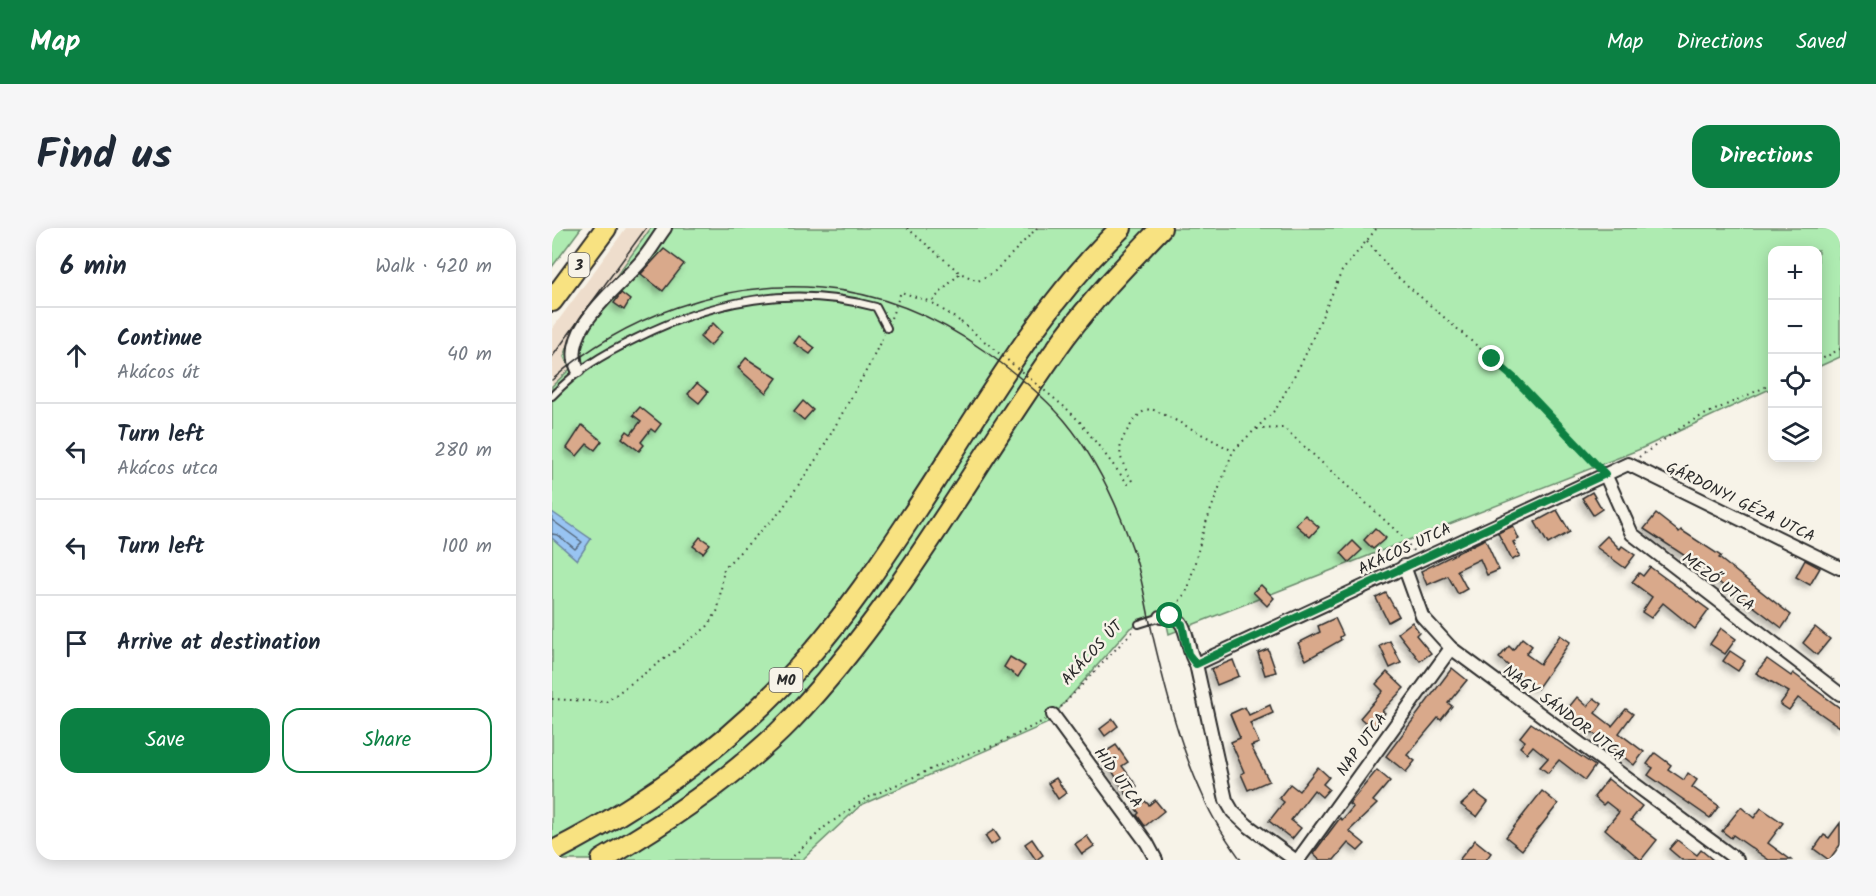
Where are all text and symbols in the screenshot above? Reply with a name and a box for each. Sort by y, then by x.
text: Map [30,20,81,65]
text: Map [1607,26,1643,59]
text: Directions [1676,26,1763,59]
text: Saved [1796,26,1846,59]
text: Find us [36,123,172,190]
button: Directions [1692,125,1840,188]
text: 6 min [60,246,127,288]
map controls [1768,246,1822,462]
button: + [1768,246,1822,300]
text: Walk · 420 m [375,251,492,283]
road number: 3 [568,253,590,277]
button: − [1768,300,1822,354]
text: Continue [117,322,202,357]
icon: ahead [60,339,93,372]
text: 40 m [447,339,492,371]
route end [1478,345,1504,371]
button: locate [1768,354,1822,408]
text: Akácos út [117,357,200,389]
button: layers [1768,408,1822,462]
text: Turn left [117,418,204,453]
icon: left [60,435,93,468]
text: 280 m [434,435,492,467]
text: Akácos utca [117,453,218,485]
street label: GÁRDONYI GÉZA UTCA [1662,455,1819,549]
street label: AKÁCOS UTCA [1354,517,1456,582]
text: Turn left [117,530,204,565]
icon: left [60,531,93,564]
text: 100 m [442,531,492,563]
street label: MEZŐ UTCA [1676,546,1760,618]
route start [1156,602,1182,628]
street label: AKÁCOS ÚT [1055,614,1130,691]
text: Arrive at destination [117,626,320,661]
icon: arrive [60,627,93,660]
street label: NAGY SÁNDOR UTCA [1497,659,1631,768]
road number: M0 [770,668,802,692]
button: Save [60,708,270,773]
button: Share [282,708,492,773]
street label: NAP UTCA [1331,708,1394,782]
street label: HÍD UTCA [1087,742,1149,814]

